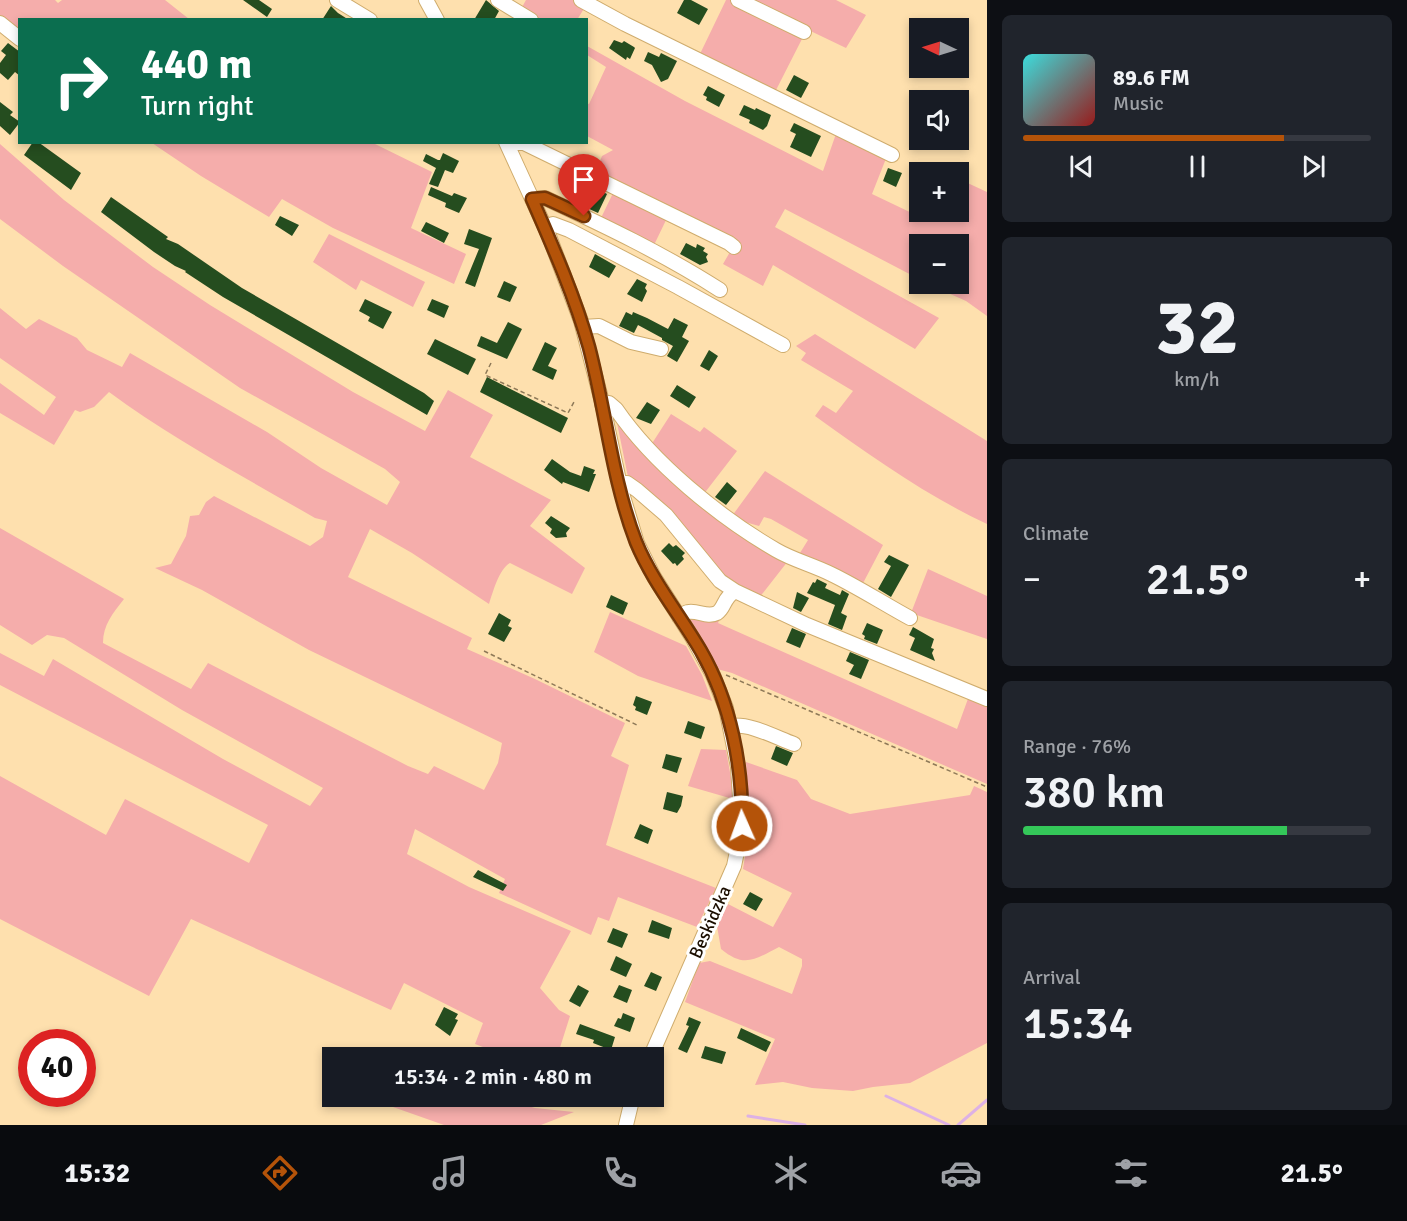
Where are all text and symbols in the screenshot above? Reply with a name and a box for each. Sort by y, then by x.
north arrow [909,18,969,78]
map controls [909,18,969,294]
text: 440 m [141,39,252,90]
icon: right [42,42,120,120]
text: 89.6 FM [1113,64,1190,91]
text: Turn right [141,90,254,123]
button: sound [909,90,969,150]
text: Music [1113,91,1164,116]
icon: previous [1065,150,1098,183]
icon: pause [1181,150,1214,183]
icon: next [1297,150,1330,183]
pin [558,154,609,216]
button: + [909,162,969,222]
icon: arrive [567,163,600,196]
button: − [909,234,969,294]
text: 32 [1155,280,1239,376]
text: km/h [1174,367,1220,392]
text: Climate [1023,521,1089,546]
text: 21.5° [1146,552,1248,607]
text: − [1023,559,1041,600]
text: + [1353,559,1371,600]
text: Range · 76% [1023,734,1131,759]
text: 380 km [1023,765,1165,820]
position arrow [710,794,774,858]
street label: Beskidzka [684,882,736,962]
text: Arrival [1023,965,1081,990]
text: 15:34 [1023,996,1133,1051]
speed limit sign: 40 [18,1029,96,1107]
text: 15:34 · 2 min · 480 m [394,1063,592,1090]
icon: directions [259,1152,301,1194]
icon: music [429,1152,471,1194]
icon: phone [599,1152,641,1194]
icon: climate [770,1152,812,1194]
icon: car [940,1152,982,1194]
icon: filters [1110,1152,1152,1194]
text: 15:32 [64,1157,130,1190]
text: 21.5° [1281,1157,1343,1190]

